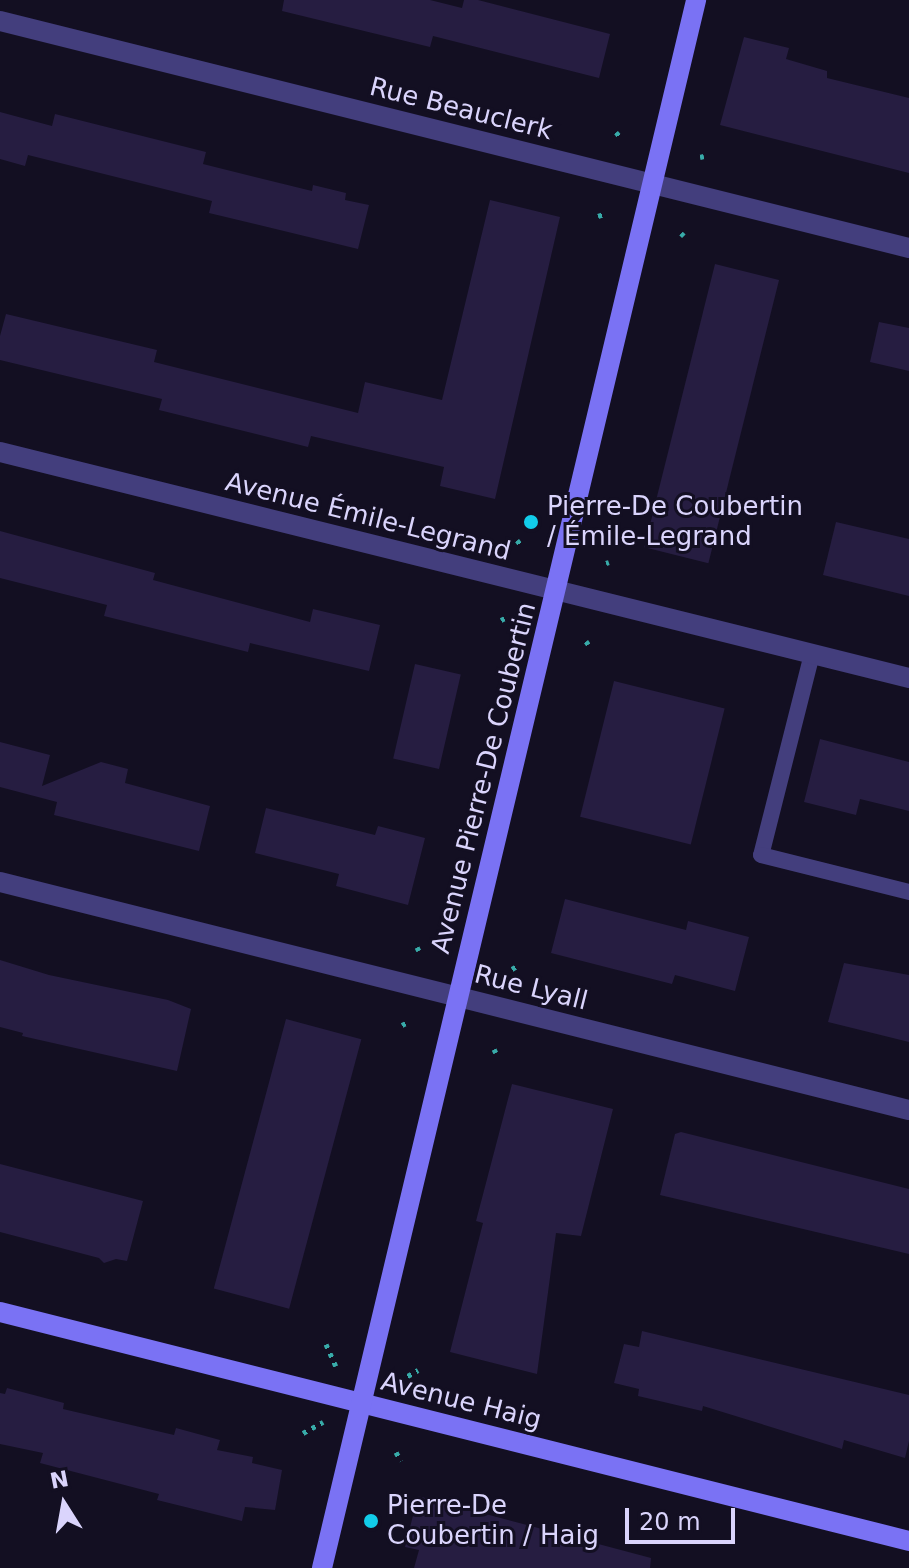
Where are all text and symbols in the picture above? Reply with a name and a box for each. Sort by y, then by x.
street label: Rue Beauclerk [366,71,556,147]
street label: Avenue Émile-Legrand [222,466,514,568]
place label: Pierre-De Coubertin / Émile-Legrand [547,491,803,552]
marker: Pierre-De Coubertin / Émile-Legrand [522,513,540,531]
street label: Avenue Pierre-De Coubertin [425,599,543,957]
street label: Rue Lyall [471,959,591,1017]
street label: Avenue Haig [378,1366,544,1436]
north arrow [24,1464,104,1544]
text: N [48,1466,71,1494]
place label: Pierre-De Coubertin / Haig [387,1490,599,1552]
scale bar [629,1492,739,1542]
text: 20 m [639,1508,701,1536]
marker: Pierre-De Coubertin / Haig [362,1512,380,1530]

